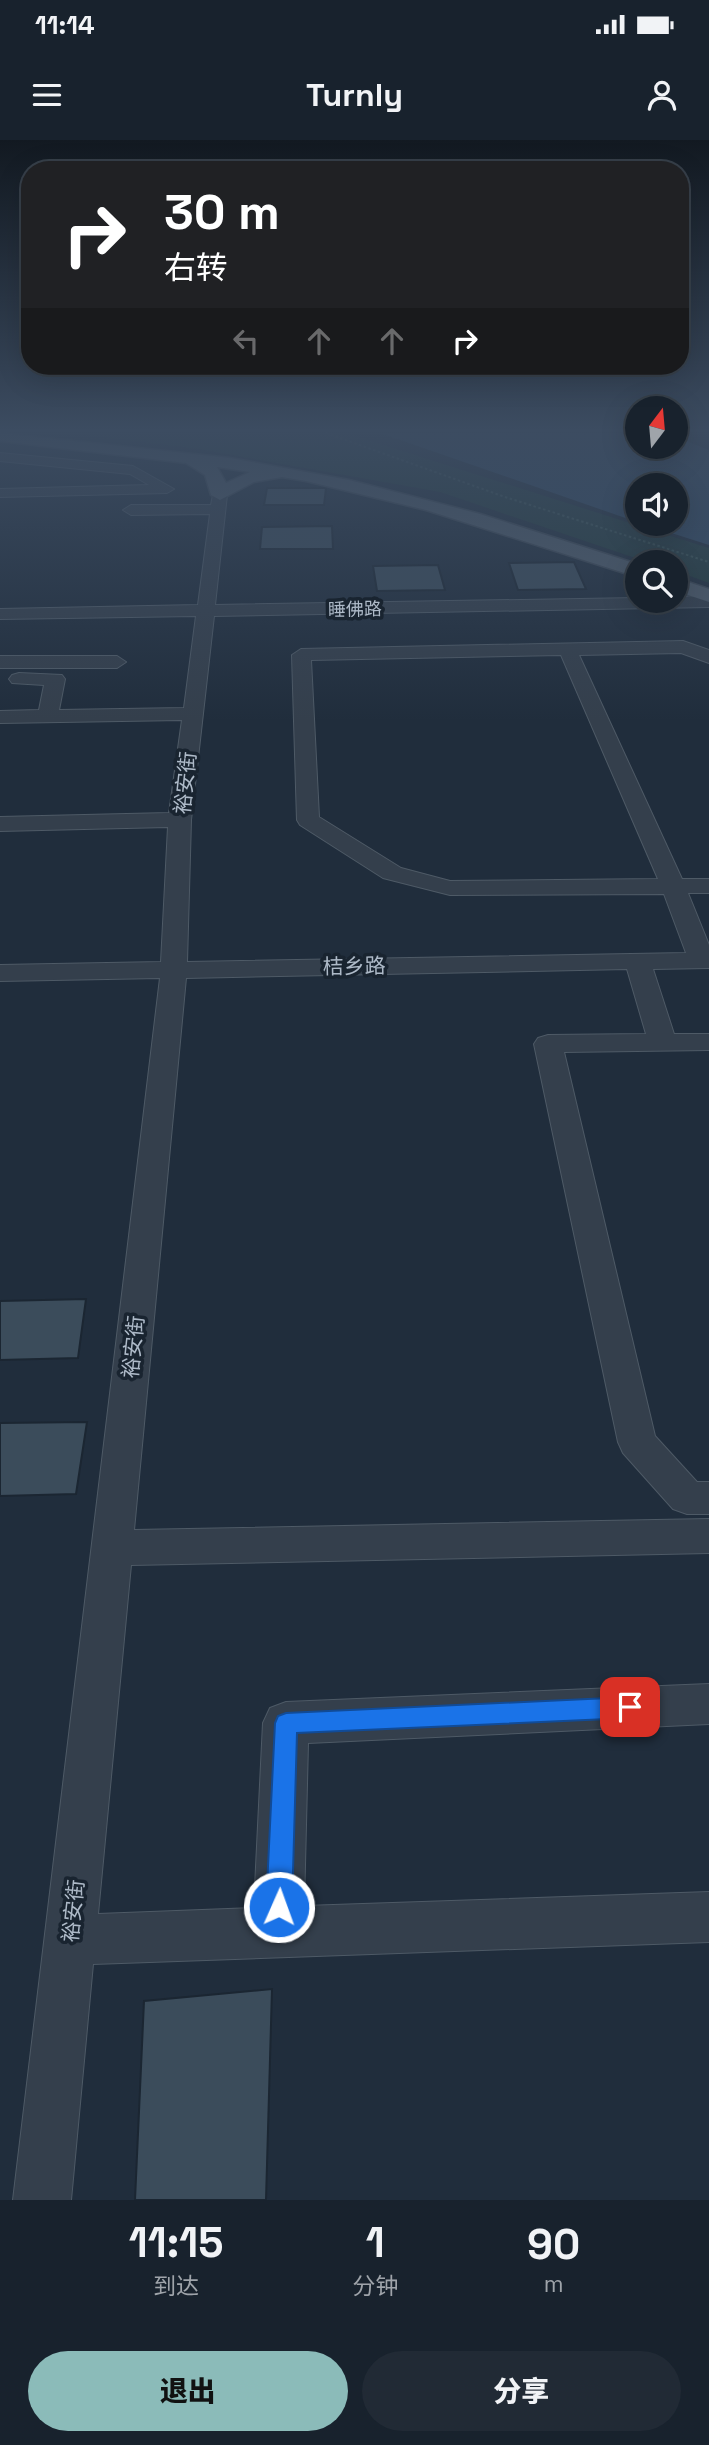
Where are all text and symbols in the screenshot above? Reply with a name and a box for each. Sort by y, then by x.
text: 11:14 [35,8,95,42]
text: Turnly [306,75,403,115]
icon: menu [28,76,66,114]
icon: person [643,76,681,114]
text: 30 m [164,181,280,243]
icon: right [49,189,140,280]
text: 右转 [164,248,228,288]
icon: left [227,322,265,360]
icon: ahead [300,322,338,360]
icon: ahead [373,322,411,360]
icon: right [446,322,484,360]
north arrow [625,396,688,458]
map controls [625,396,688,613]
button: sound [625,473,688,536]
button: search [625,550,688,613]
street label: 睡佛路 [328,597,382,621]
street label: 裕安街 [168,750,202,816]
street label: 桔乡路 [322,952,386,980]
street label: 裕安街 [116,1314,150,1380]
pin [600,1677,660,1737]
icon: arrive [611,1688,649,1726]
position arrow [242,1870,316,1944]
street label: 裕安街 [56,1878,90,1944]
text: 11:15 [129,2216,223,2269]
text: 1 [366,2216,385,2269]
text: 90 [527,2218,580,2271]
text: m [544,2269,564,2299]
text: 到达 [153,2271,199,2301]
text: 分钟 [352,2271,398,2301]
button: 退出 [28,2351,348,2431]
button: 分享 [362,2351,681,2431]

